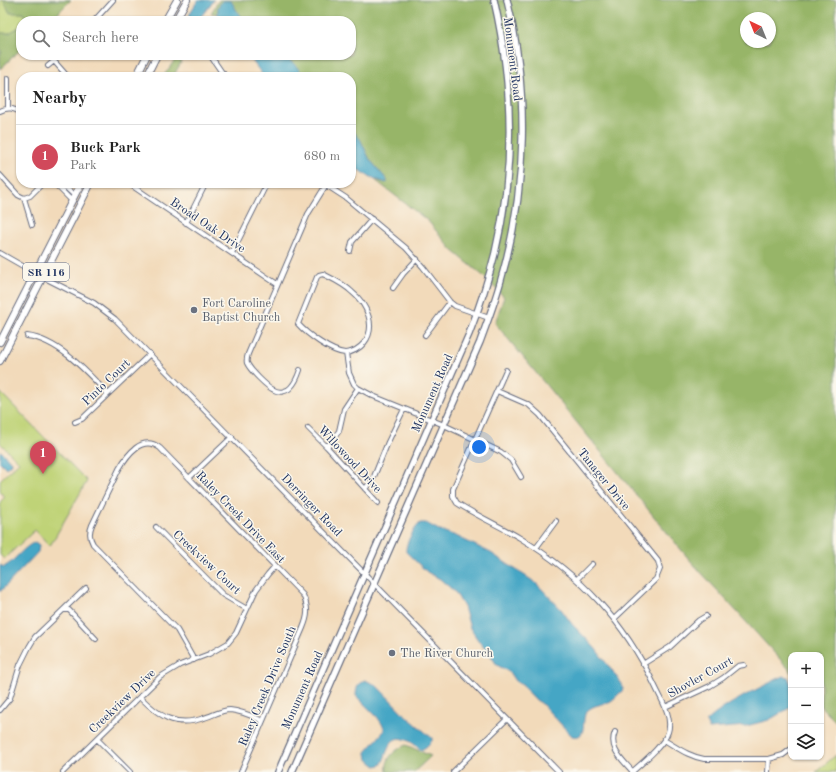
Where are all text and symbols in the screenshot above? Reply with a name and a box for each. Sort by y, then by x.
north arrow [740,12,776,48]
search box [16,16,356,60]
street label: Monument Road [501,16,523,102]
icon: search [30,27,52,49]
text: Search here [62,31,139,46]
text: Nearby [32,90,87,107]
text: Buck Park [70,141,141,156]
text: 1 [41,150,49,163]
text: 680 m [303,150,340,163]
text: Park [70,159,97,172]
street label: Broad Oak Drive [168,196,247,256]
road number: SR 116 [23,263,69,281]
place label: Fort Caroline Baptist Church [202,298,281,324]
marker: Fort Caroline Baptist Church [189,305,199,315]
street label: Monument Road [410,352,456,435]
street label: Pinto Court [81,357,133,408]
street label: Willowood Drive [315,424,384,496]
your location [469,437,489,457]
pin: 1 [30,441,56,474]
street label: Tanager Drive [575,447,632,513]
street label: Raley Creek Drive East [193,470,287,566]
street label: Derringer Road [279,472,344,539]
street label: Creekview Court [170,528,242,597]
street label: Raley Creek Drive South [237,624,299,748]
marker: The River Church [387,648,397,658]
place label: The River Church [400,648,494,660]
street label: Monument Road [280,649,326,732]
map controls [788,652,824,760]
button: + [788,652,824,688]
street label: Shovler Court [666,655,735,701]
street label: Creekview Drive [87,667,158,736]
button: − [788,688,824,724]
button: layers [788,724,824,760]

